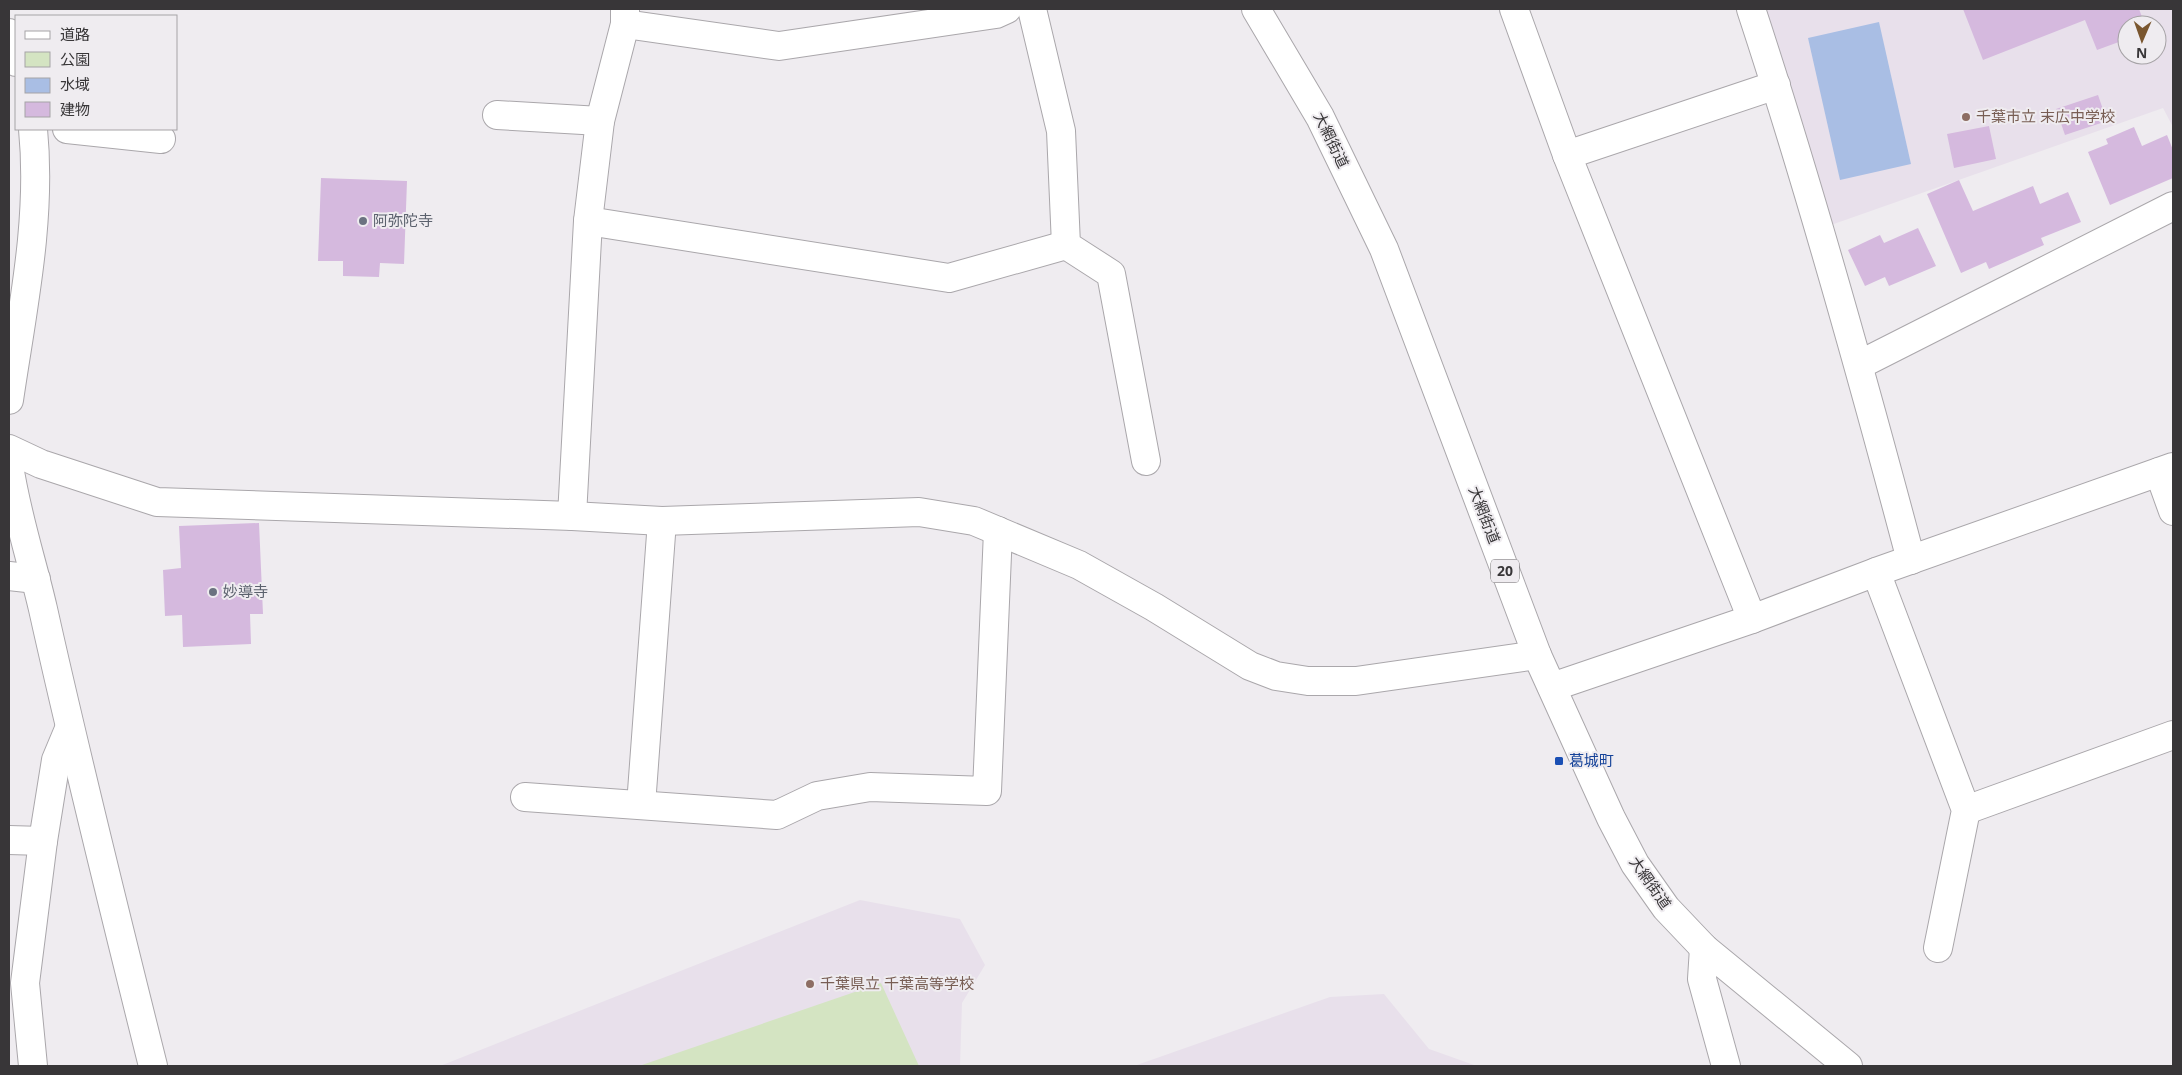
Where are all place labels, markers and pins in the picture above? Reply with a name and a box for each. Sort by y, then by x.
place label: 千葉市立 末広中学校 [1976,106,2115,126]
marker: 千葉市立 末広中学校 [1960,111,1972,123]
place label: 阿弥陀寺 [373,210,433,230]
marker: 阿弥陀寺 [357,215,369,227]
place label: 妙導寺 [223,581,268,601]
marker: 妙導寺 [207,586,219,598]
place label: 葛城町 [1569,750,1614,770]
marker: 葛城町 [1553,755,1565,767]
place label: 千葉県立 千葉高等学校 [820,973,974,993]
marker: 千葉県立 千葉高等学校 [804,978,816,990]

